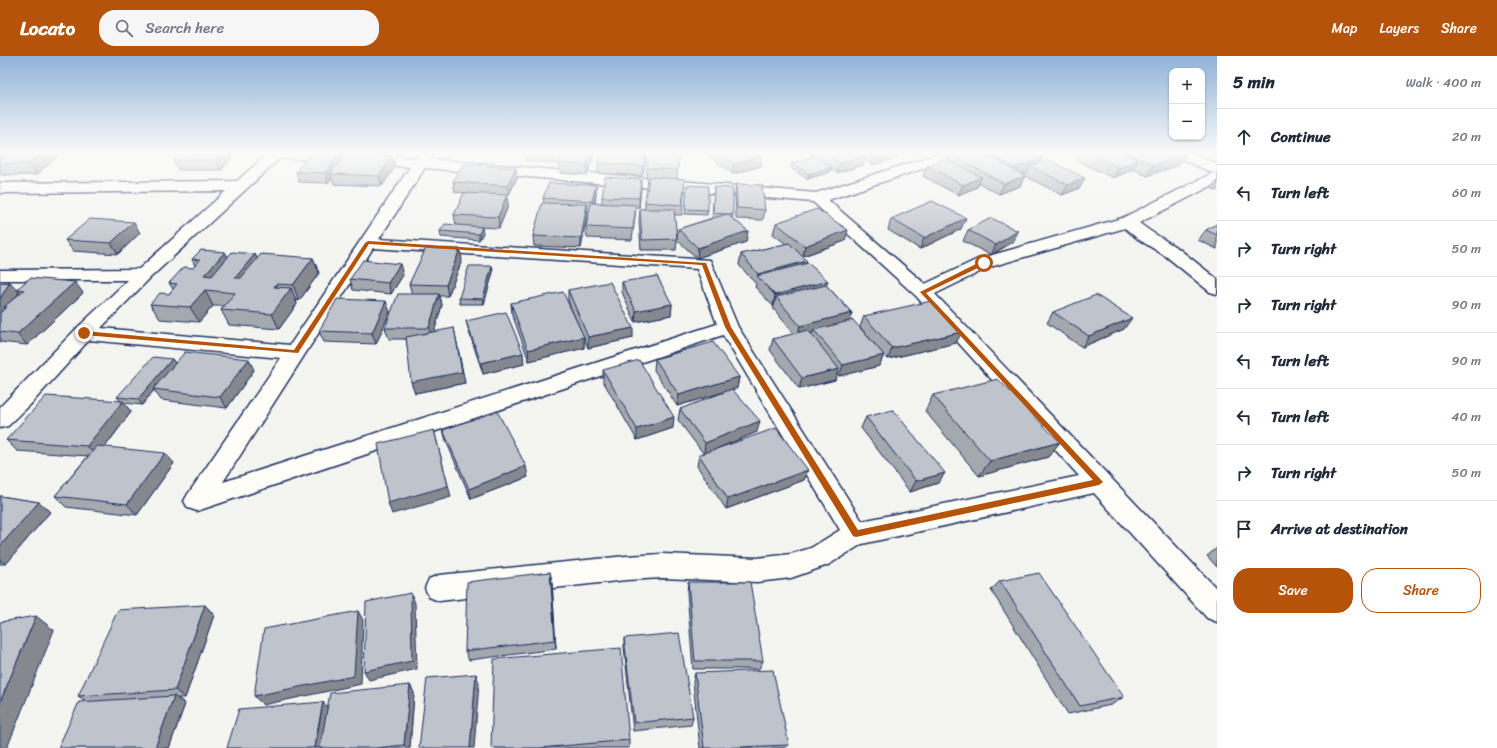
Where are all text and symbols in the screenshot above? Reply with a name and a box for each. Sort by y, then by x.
search box [99,10,379,46]
text: Locato [20,12,75,45]
text: Search here [145,15,224,41]
text: Map [1332,16,1357,41]
text: Layers [1379,16,1419,41]
text: Share [1441,16,1477,41]
icon: search [113,17,135,39]
text: 5 min [1233,67,1275,97]
map controls [1169,68,1205,140]
button: + [1169,68,1205,104]
text: Walk · 400 m [1406,71,1481,94]
button: − [1169,104,1205,140]
text: Continue [1271,124,1331,150]
text: 20 m [1452,125,1481,148]
icon: ahead [1233,126,1255,148]
text: Turn left [1271,180,1329,206]
text: 60 m [1452,181,1481,204]
icon: left [1233,182,1255,204]
text: Turn right [1271,236,1336,262]
text: 50 m [1451,237,1481,260]
icon: right [1233,238,1255,260]
route start [975,254,993,272]
text: Turn right [1271,292,1336,318]
text: 90 m [1451,293,1481,316]
icon: right [1233,294,1255,316]
route end [75,324,93,342]
text: Turn left [1271,348,1329,374]
text: 90 m [1451,349,1481,372]
icon: left [1233,350,1255,372]
text: Turn left [1271,404,1329,430]
text: 40 m [1451,405,1481,428]
icon: left [1233,406,1255,428]
text: Turn right [1271,460,1336,486]
text: 50 m [1451,461,1481,484]
icon: right [1233,462,1255,484]
text: Arrive at destination [1271,516,1408,542]
icon: arrive [1233,518,1255,540]
button: Save [1233,568,1353,613]
button: Share [1361,568,1481,613]

